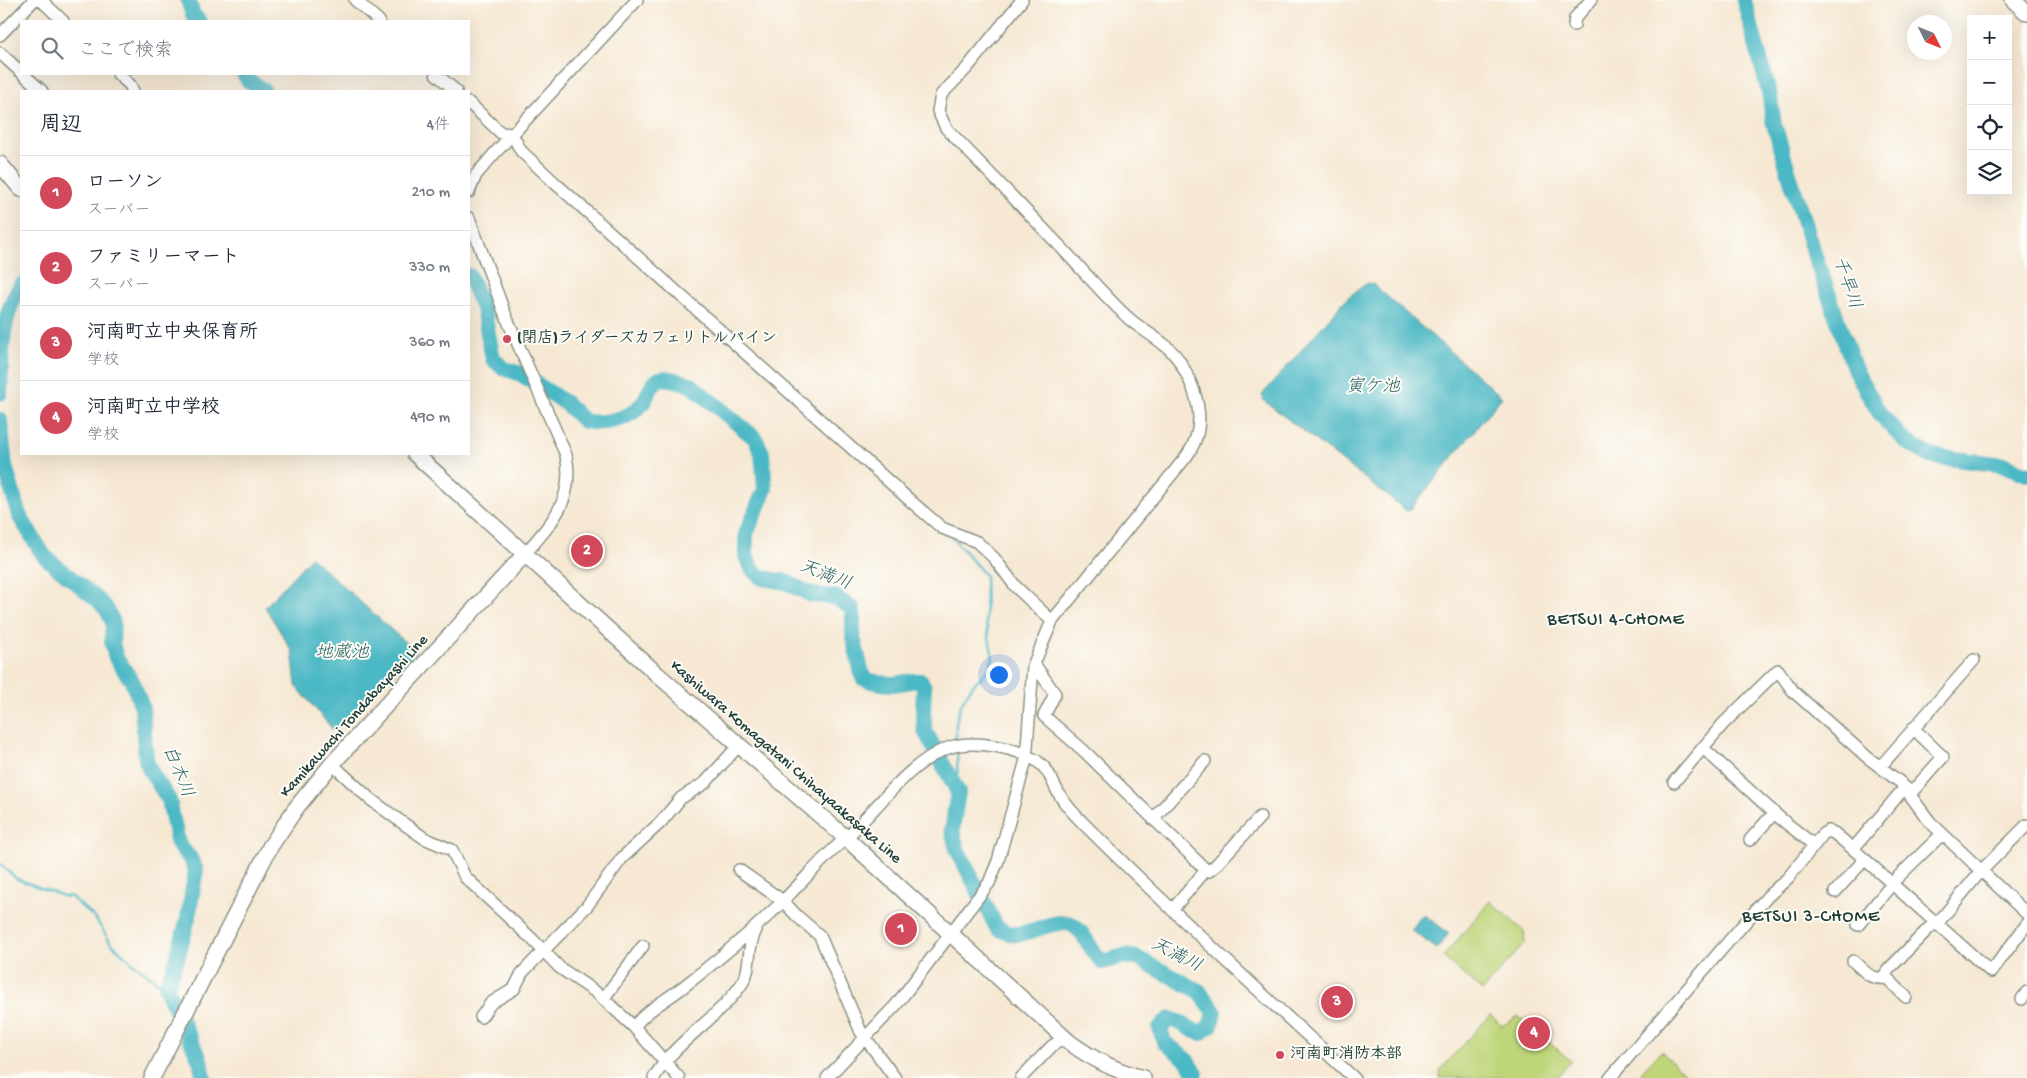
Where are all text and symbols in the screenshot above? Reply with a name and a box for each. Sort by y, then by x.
north arrow [1907,15,1952,60]
map controls [1967,15,2012,195]
button: + [1967,15,2012,60]
search box [20,20,470,75]
icon: search [38,34,66,62]
text: ここで検索 [78,40,173,63]
button: − [1967,60,2012,105]
button: locate [1967,105,2012,150]
text: 周辺 [40,114,82,139]
text: 4件 [426,117,450,136]
button: layers [1967,150,2012,195]
text: ローソン [87,172,163,195]
text: 1 [53,184,59,203]
text: 210 m [411,184,450,203]
text: スーパー [87,202,150,221]
text: ファミリーマート [87,247,240,270]
water label: 千早川 [1827,254,1866,312]
text: 2 [52,259,60,278]
text: 330 m [409,259,450,278]
text: スーパー [87,277,150,296]
text: 河南町立中央保育所 [87,322,258,345]
place label: (閉店)ライダーズカフェリトルパイン [517,328,777,349]
marker: (閉店)ライダーズカフェリトルパイン [501,333,513,345]
text: 3 [52,334,60,353]
text: 360 m [409,334,450,353]
text: 学校 [87,352,119,371]
water label: 寅ケ池 [1346,376,1401,398]
text: 河南町立中学校 [87,397,220,420]
text: 4 [52,409,60,428]
text: 490 m [410,409,450,428]
text: 学校 [87,427,119,446]
pin: 2 [571,532,603,570]
water label: 天満川 [796,556,854,595]
district label: BETSUI 4-CHOME [1546,610,1685,631]
street label: Kamikawachi Tondabayashi Line [277,631,434,802]
water label: 地蔵池 [315,642,370,664]
street label: Kashiwara Komagatani Chihayaakasaka Line [665,657,905,869]
your location [986,662,1012,688]
water label: 白木川 [157,743,198,801]
district label: BETSUI 3-CHOME [1741,907,1880,928]
pin: 1 [885,910,917,948]
water label: 天満川 [1147,933,1205,978]
pin: 3 [1321,983,1353,1021]
pin: 4 [1518,1014,1550,1052]
place label: 河南町消防本部 [1290,1044,1402,1065]
marker: 河南町消防本部 [1274,1049,1286,1061]

